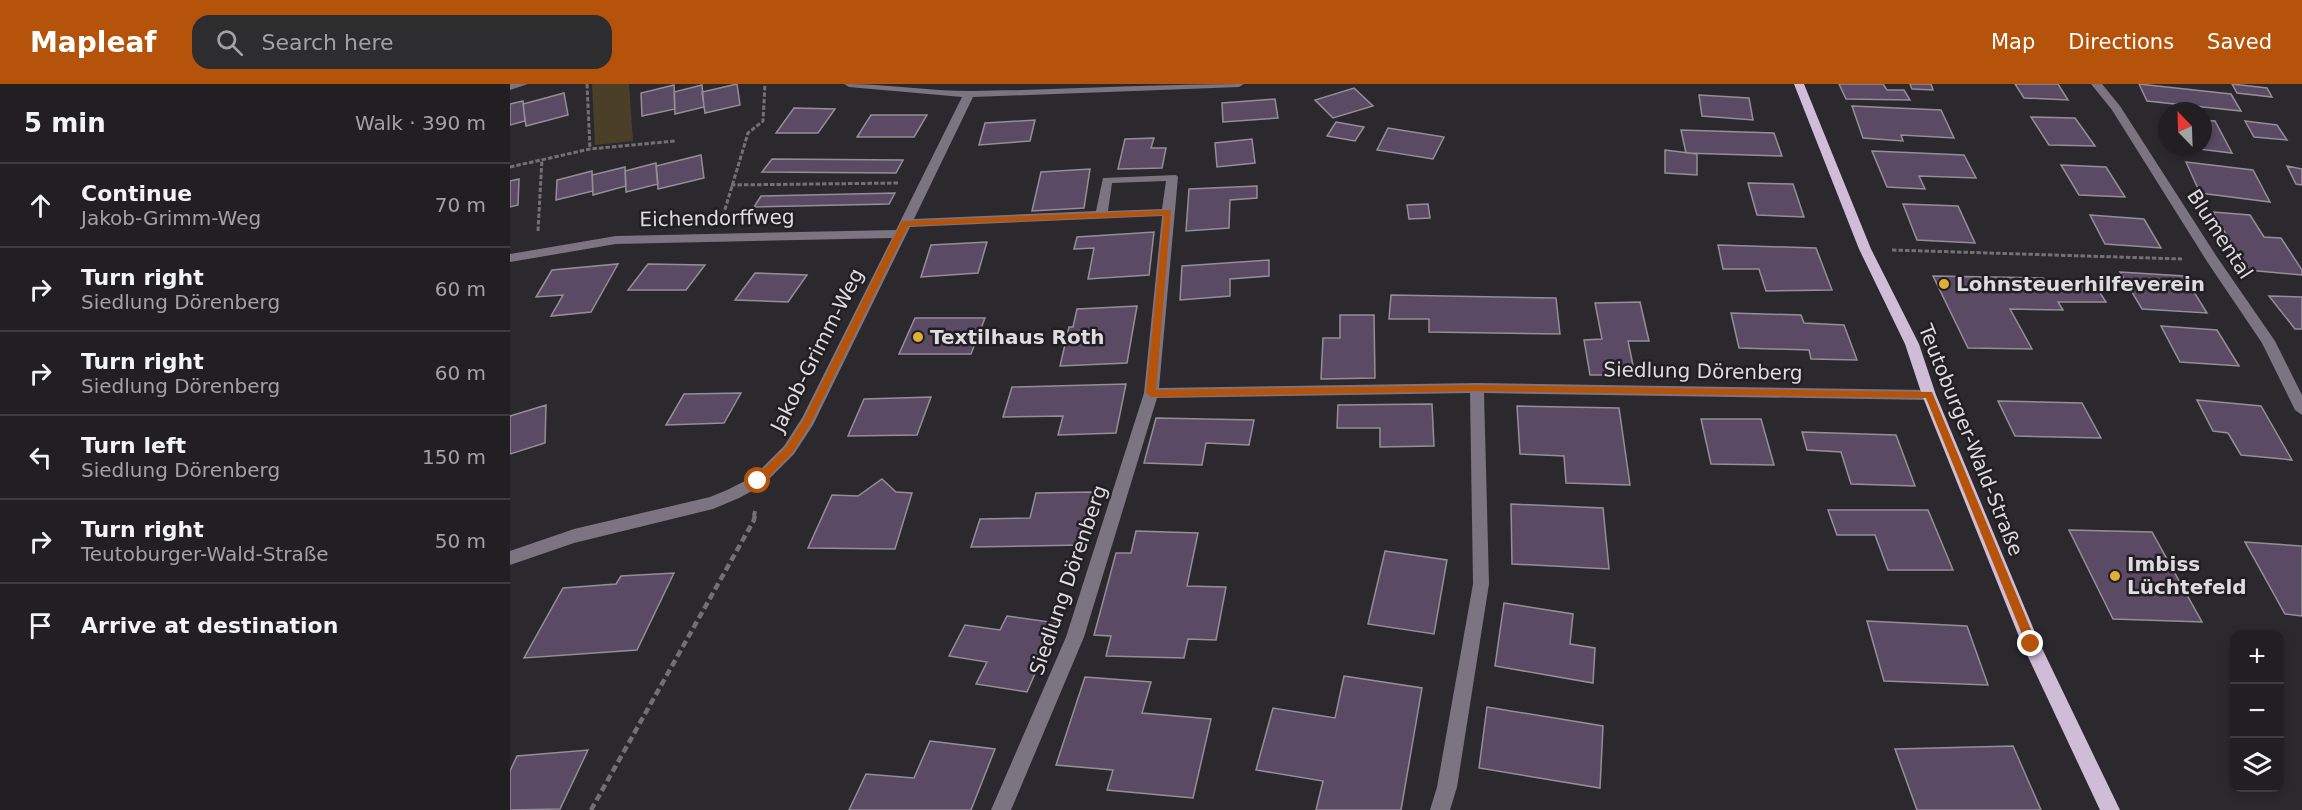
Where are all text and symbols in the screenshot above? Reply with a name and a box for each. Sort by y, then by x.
search box [192,15,612,69]
text: Mapleaf [30,26,156,59]
icon: search [213,26,246,59]
text: Search here [261,30,394,55]
text: Map [1991,30,2035,54]
text: Directions [2068,30,2174,54]
text: Saved [2207,30,2272,54]
north arrow [2158,102,2212,156]
text: 5 min [24,108,106,138]
text: Walk · 390 m [355,111,486,135]
text: Continue [81,181,192,206]
street label: Blumental [2182,185,2258,283]
icon: ahead [24,189,57,222]
text: 70 m [435,193,486,217]
street label: Eichendorffweg [639,205,795,231]
text: Jakob-Grimm-Weg [81,206,261,230]
street label: Jakob-Grimm-Weg [765,264,869,437]
text: Turn right [81,265,204,290]
place label: Lohnsteuerhilfeverein [1956,272,2205,296]
icon: right [24,273,57,306]
text: 60 m [435,277,486,301]
marker: Lohnsteuerhilfeverein [1937,277,1951,291]
text: Siedlung Dörenberg [81,290,280,314]
street label: Teutoburger-Wald-Straße [1913,320,2029,559]
place label: Textilhaus Roth [930,325,1105,349]
marker: Textilhaus Roth [911,330,925,344]
text: Turn right [81,349,204,374]
icon: right [24,357,57,390]
street label: Siedlung Dörenberg [1603,357,1803,385]
text: 60 m [435,361,486,385]
text: Siedlung Dörenberg [81,374,280,398]
text: Turn left [81,433,186,458]
icon: left [24,441,57,474]
text: 150 m [422,445,486,469]
text: Siedlung Dörenberg [81,458,280,482]
route start [744,467,770,493]
street label: Siedlung Dörenberg [1024,482,1112,678]
text: Turn right [81,517,204,542]
icon: right [24,525,57,558]
text: 50 m [435,529,486,553]
text: Teutoburger-Wald-Straße [81,542,329,566]
place label: Imbiss Lüchtefeld [2127,552,2247,599]
marker: Imbiss Lüchtefeld [2108,569,2122,583]
icon: arrive [24,609,57,642]
text: Arrive at destination [81,613,338,638]
route end [2017,630,2043,656]
map controls [2230,630,2284,792]
button: + [2230,630,2284,684]
button: − [2230,684,2284,738]
button: layers [2230,738,2284,792]

